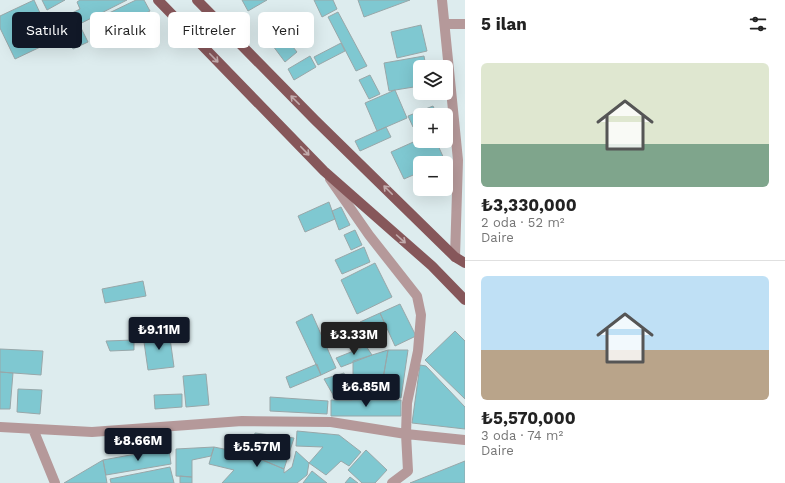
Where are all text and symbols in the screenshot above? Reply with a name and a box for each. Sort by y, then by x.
chip: Satılık [12,12,82,48]
chip: Kiralık [90,12,160,48]
chip: Filtreler [168,12,250,48]
chip: Yeni [258,12,314,48]
icon: filters [747,13,769,35]
text: 5 ilan [481,14,527,34]
one-way arrow [210,53,219,63]
map controls [413,60,453,196]
button: layers [413,60,453,100]
icon: home [589,89,661,161]
one-way arrow [290,95,300,105]
button: + [413,108,453,148]
one-way arrow [300,146,310,156]
button: − [413,156,453,196]
one-way arrow [383,186,393,195]
text: ₺3,330,000 [481,195,577,215]
text: 2 oda · 52 m² [481,215,565,230]
text: Daire [481,230,514,245]
one-way arrow [396,234,406,243]
icon: home [589,302,661,374]
pin: ₺9.11M [126,317,192,351]
text: ₺9.11M [138,322,180,337]
pin: ₺3.33M [321,322,387,356]
text: ₺3.33M [330,327,378,342]
pin: ₺6.85M [333,374,399,408]
text: ₺6.85M [342,379,390,394]
text: ₺5,570,000 [481,408,576,428]
pin: ₺8.66M [105,428,171,462]
text: 3 oda · 74 m² [481,428,563,443]
text: ₺8.66M [114,433,162,448]
pin: ₺5.57M [224,434,290,468]
text: ₺5.57M [233,439,281,454]
text: Daire [481,443,514,458]

